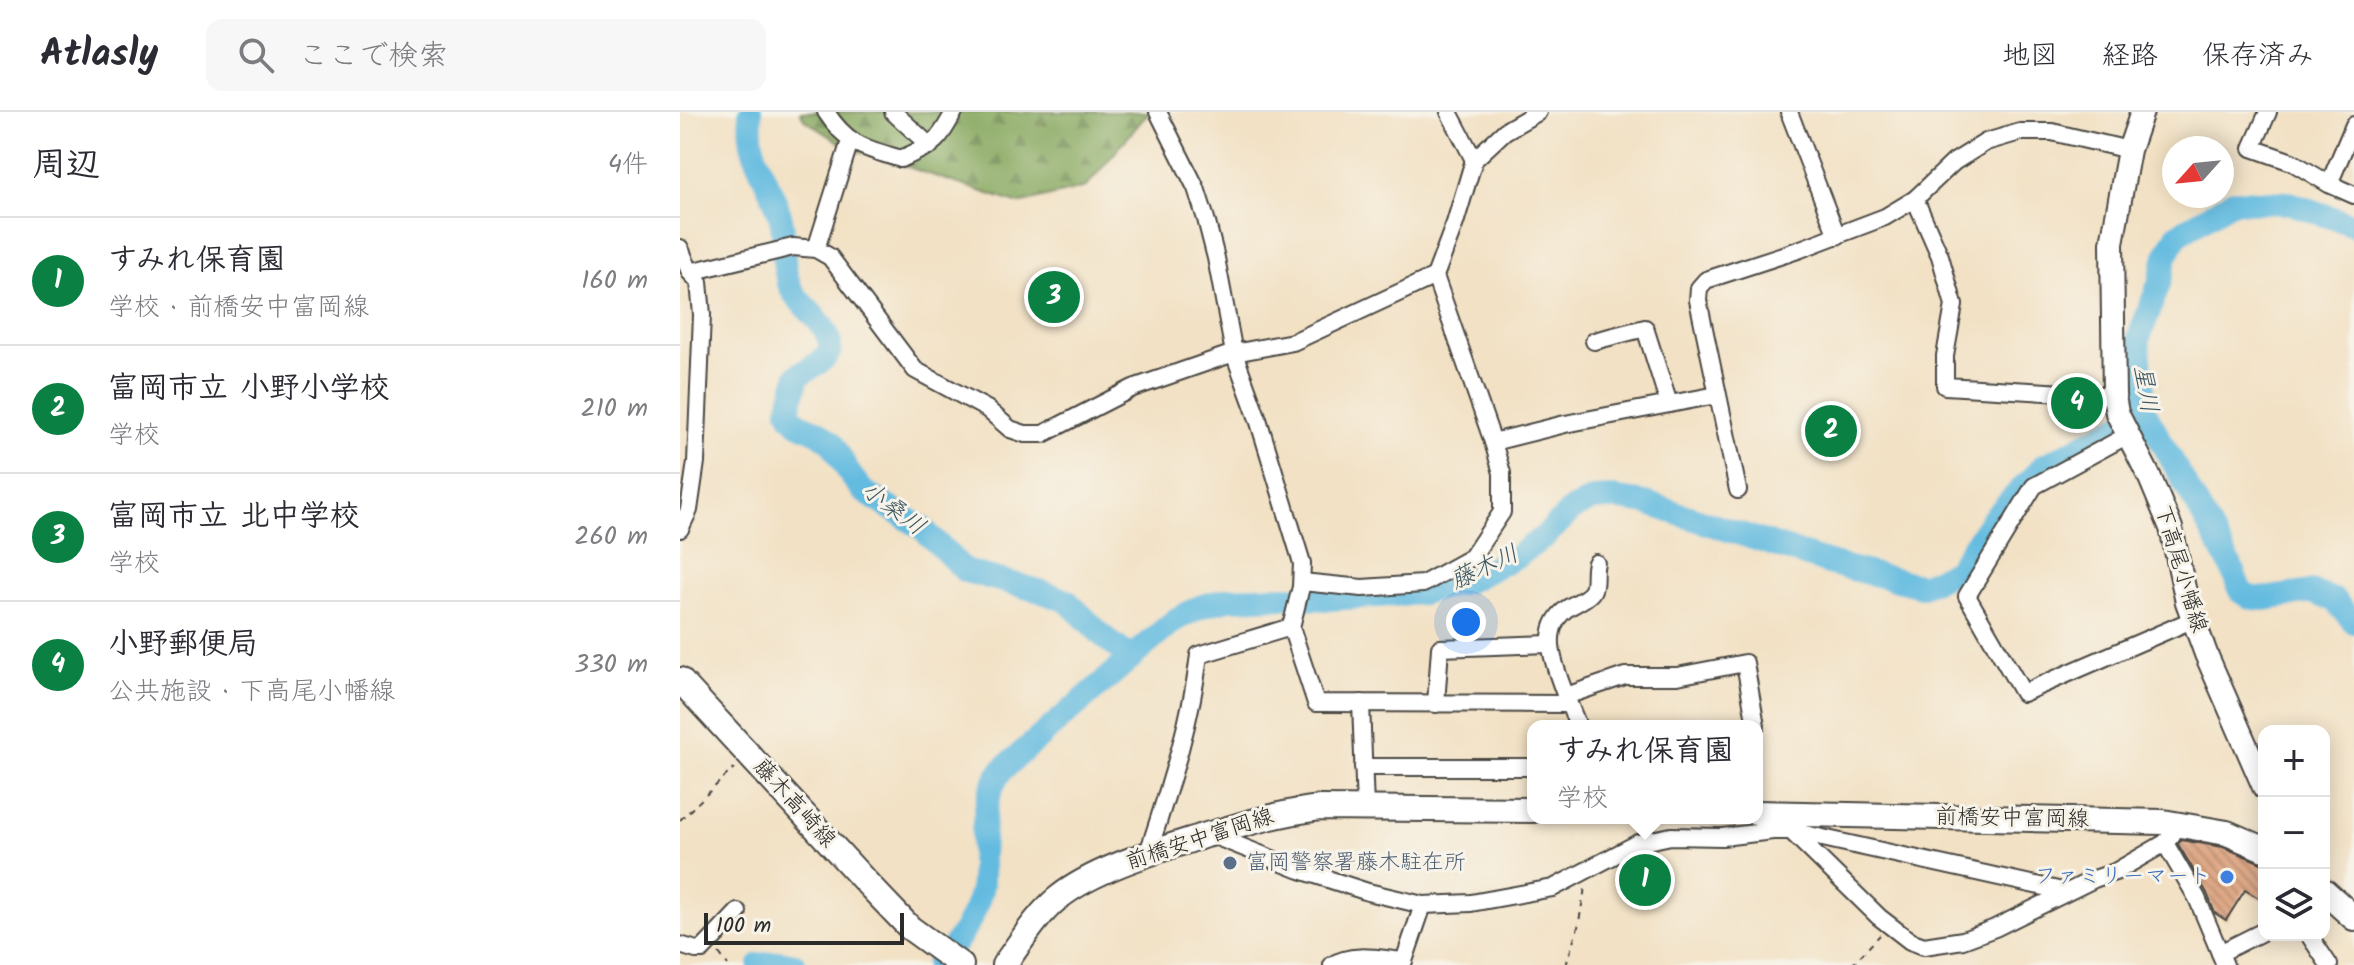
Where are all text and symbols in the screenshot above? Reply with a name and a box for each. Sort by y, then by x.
search box [206,19,766,91]
text: Atlasly [40,25,158,85]
icon: search [234,33,278,77]
text: ここで検索 [298,33,448,81]
text: 地図 [2002,34,2058,79]
text: 経路 [2102,34,2158,79]
text: 保存済み [2202,34,2314,79]
north arrow [2162,136,2234,208]
text: 周辺 [32,139,100,193]
text: 4件 [608,144,648,186]
text: すみれ保育園 [108,237,286,285]
text: 1 [54,260,62,302]
text: 160 m [581,260,648,302]
pin: 3 [1028,267,1080,327]
text: 学校 · 前橋安中富岡線 [108,287,369,329]
water label: 星川 [2122,362,2168,416]
text: 富岡市立 小野小学校 [108,365,390,413]
pin: 4 [2051,373,2103,433]
text: 2 [50,388,66,430]
text: 210 m [581,388,648,430]
pin: 2 [1805,401,1857,461]
text: 学校 [108,415,160,457]
water label: 小桑川 [853,472,933,546]
text: 富岡市立 北中学校 [108,493,360,541]
street label: 下高尾小幡線 [2144,501,2216,637]
text: 3 [51,516,65,558]
text: 260 m [574,516,648,558]
water label: 藤木川 [1444,535,1526,601]
text: 学校 [108,543,160,585]
your location [1446,602,1486,642]
text: 小野郵便局 [108,621,258,669]
text: 4 [51,644,65,686]
text: 330 m [574,644,648,686]
text: 公共施設 · 下高尾小幡線 [108,671,395,713]
popup [1527,720,1763,824]
map controls [2258,725,2330,941]
button: + [2258,725,2330,797]
text: すみれ保育園 [1556,728,1734,776]
street label: 藤木高崎線 [744,751,844,857]
text: 学校 [1556,778,1608,820]
button: − [2258,797,2330,869]
street label: 前橋安中富岡線 [1121,800,1279,880]
street label: 前橋安中富岡線 [1935,800,2089,838]
place label: 富岡警察署藤木駐在所 [1246,846,1466,881]
pin: 1 [1619,850,1671,910]
marker: 富岡警察署藤木駐在所 [1221,854,1239,872]
place label: ファミリーマート [2035,860,2211,895]
marker: ファミリーマート [2218,868,2236,886]
button: layers [2258,869,2330,941]
scale bar [704,909,904,945]
text: 100 m [716,909,771,944]

